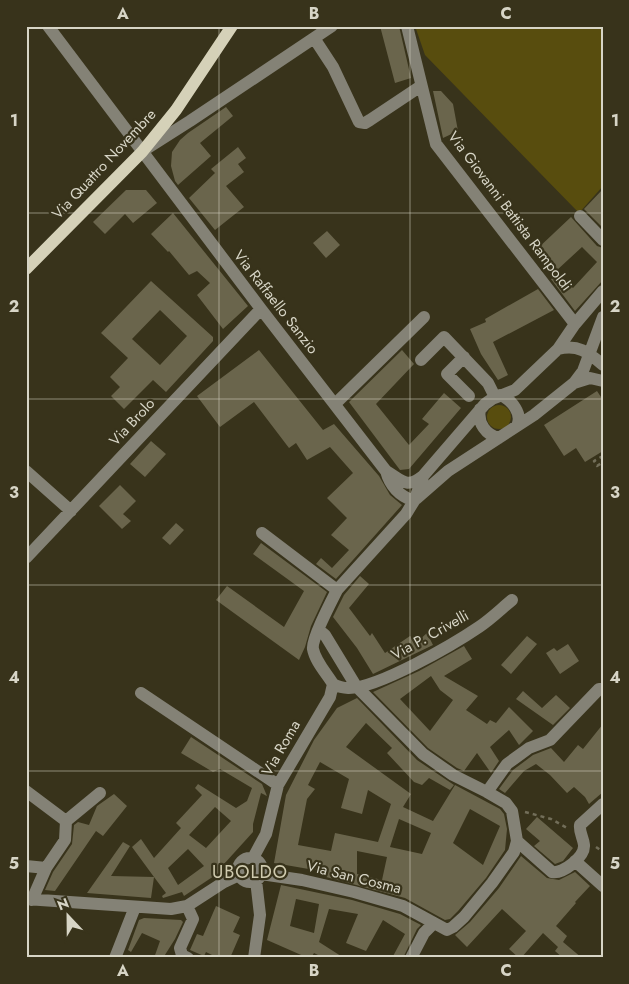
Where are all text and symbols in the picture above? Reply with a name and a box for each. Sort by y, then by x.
text: A [116,2,129,25]
text: B [309,2,319,25]
text: C [500,2,512,25]
street label: Via Quattro Novembre [47,104,161,224]
text: 1 [10,109,18,132]
text: 1 [611,109,619,132]
street label: Via Giovanni Battista Rampoldi [443,127,577,295]
street label: Via Raffaello Sanzio [228,245,324,359]
text: 2 [9,295,19,318]
text: 2 [610,295,620,318]
street label: Via Brolo [104,393,160,451]
text: 3 [9,481,19,504]
text: 3 [610,481,620,504]
street label: Via P. Crivelli [387,605,473,665]
text: 4 [8,666,20,689]
text: 4 [609,666,621,689]
street label: Via Roma [256,716,306,780]
text: 5 [9,852,19,875]
text: 5 [610,852,620,875]
street label: Via San Cosma [304,855,404,899]
district label: UBOLDO [212,859,288,885]
north arrow [42,892,92,942]
text: N [54,893,72,915]
text: A [116,959,129,982]
text: B [309,959,319,982]
text: C [500,959,512,982]

